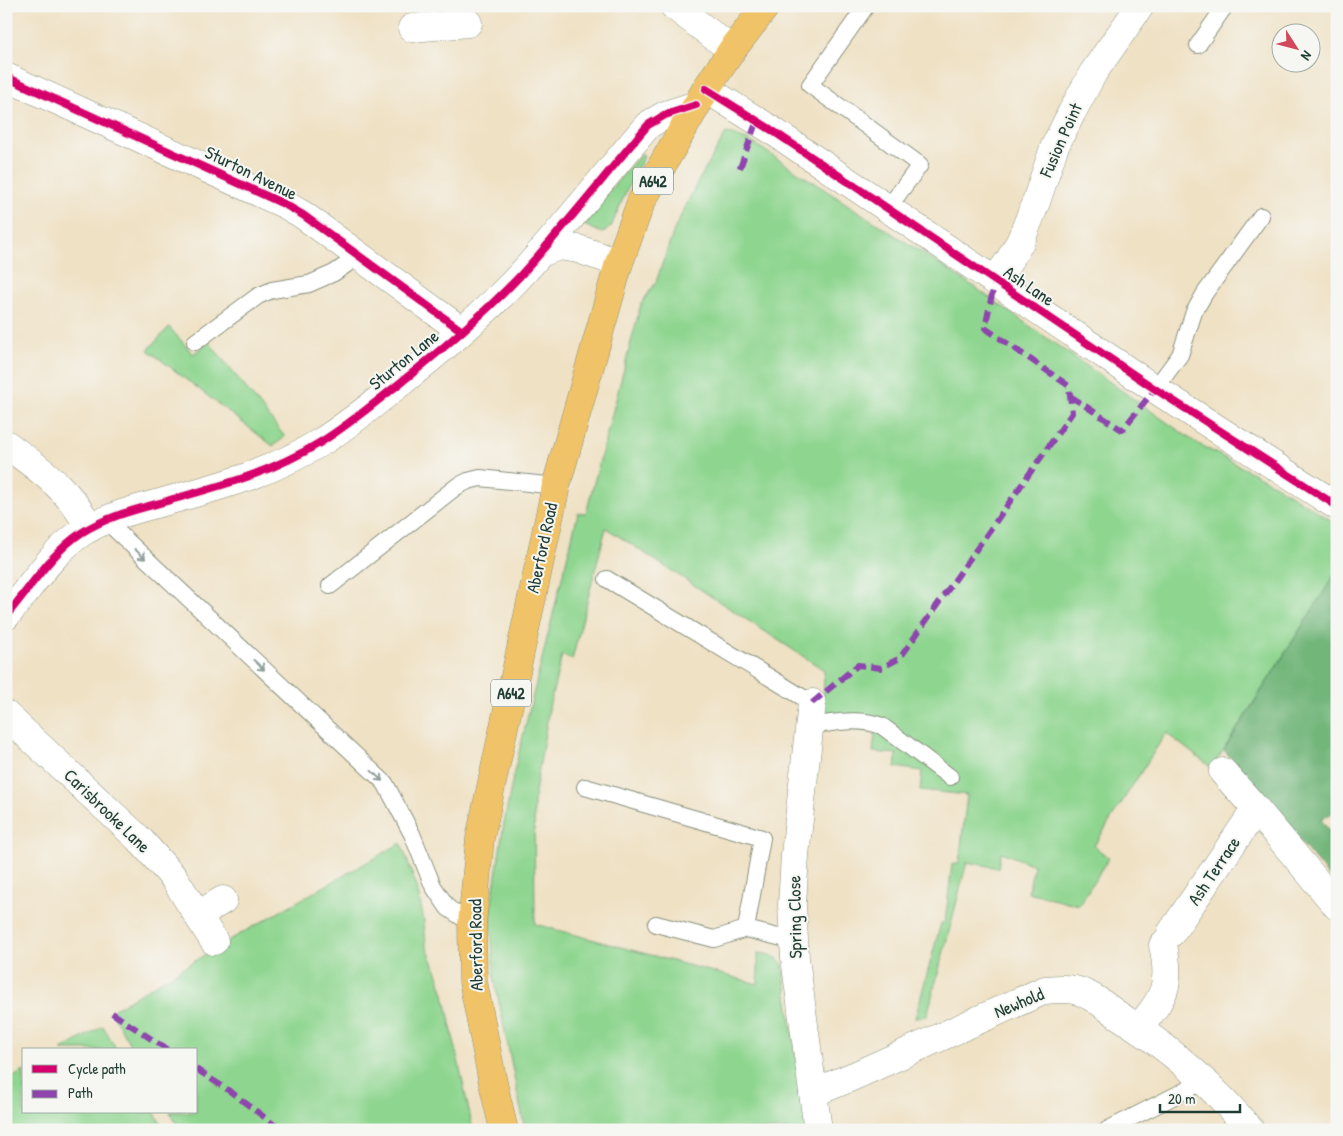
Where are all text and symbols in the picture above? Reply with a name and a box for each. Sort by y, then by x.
north arrow [1270,22,1320,72]
text: N [1297,47,1317,65]
street label: Fusion Point [1033,98,1088,182]
street label: Sturton Avenue [201,139,302,206]
road number: A642 [633,168,673,195]
street label: Ash Lane [999,259,1060,312]
street label: Sturton Lane [363,324,444,396]
street label: Aberford Road [520,500,563,595]
one-way arrow [134,548,147,559]
one-way arrow [253,659,266,671]
road number: A642 [491,680,531,706]
street label: Carisbrooke Lane [59,763,156,858]
one-way arrow [371,770,384,782]
street label: Ash Terrace [1181,831,1246,910]
street label: Spring Close [781,875,808,959]
street label: Aberford Road [462,899,489,991]
street label: Newhold [990,981,1047,1024]
legend [22,1048,198,1114]
text: Cycle path [68,1058,126,1079]
scale bar [1160,1081,1240,1113]
text: Path [68,1082,93,1103]
text: 20 m [1168,1088,1195,1109]

